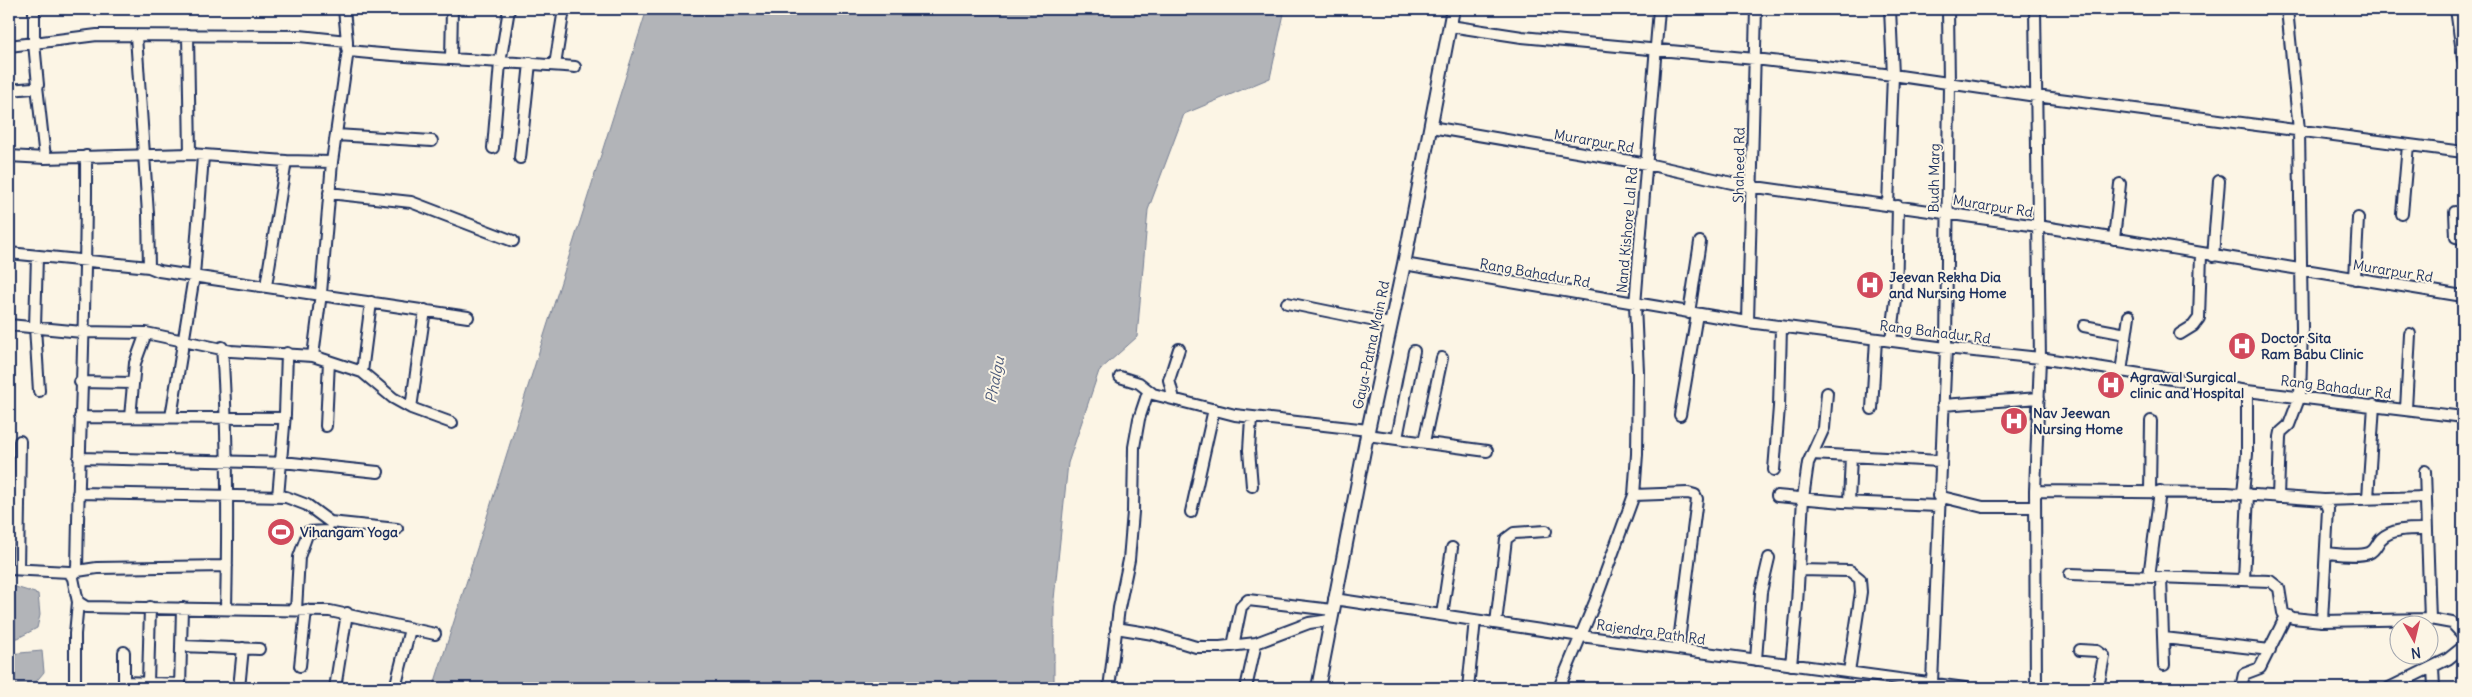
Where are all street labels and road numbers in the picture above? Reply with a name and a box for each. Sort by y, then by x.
street label: Murarpur Rd [1553,125,1635,157]
street label: Shaheed Rd [1729,127,1749,203]
street label: Budh Marg [1924,143,1944,213]
street label: Nand Kishore Lal Rd [1613,166,1641,294]
street label: Murarpur Rd [1952,191,2034,221]
street label: Rang Bahadur Rd [1478,254,1592,292]
street label: Murarpur Rd [2352,256,2434,286]
street label: Gaya-Patna Main Rd [1349,279,1393,411]
street label: Rang Bahadur Rd [1878,316,1992,348]
street label: Rang Bahadur Rd [2279,371,2393,403]
street label: Rajendra Path Rd [1595,615,1707,649]

